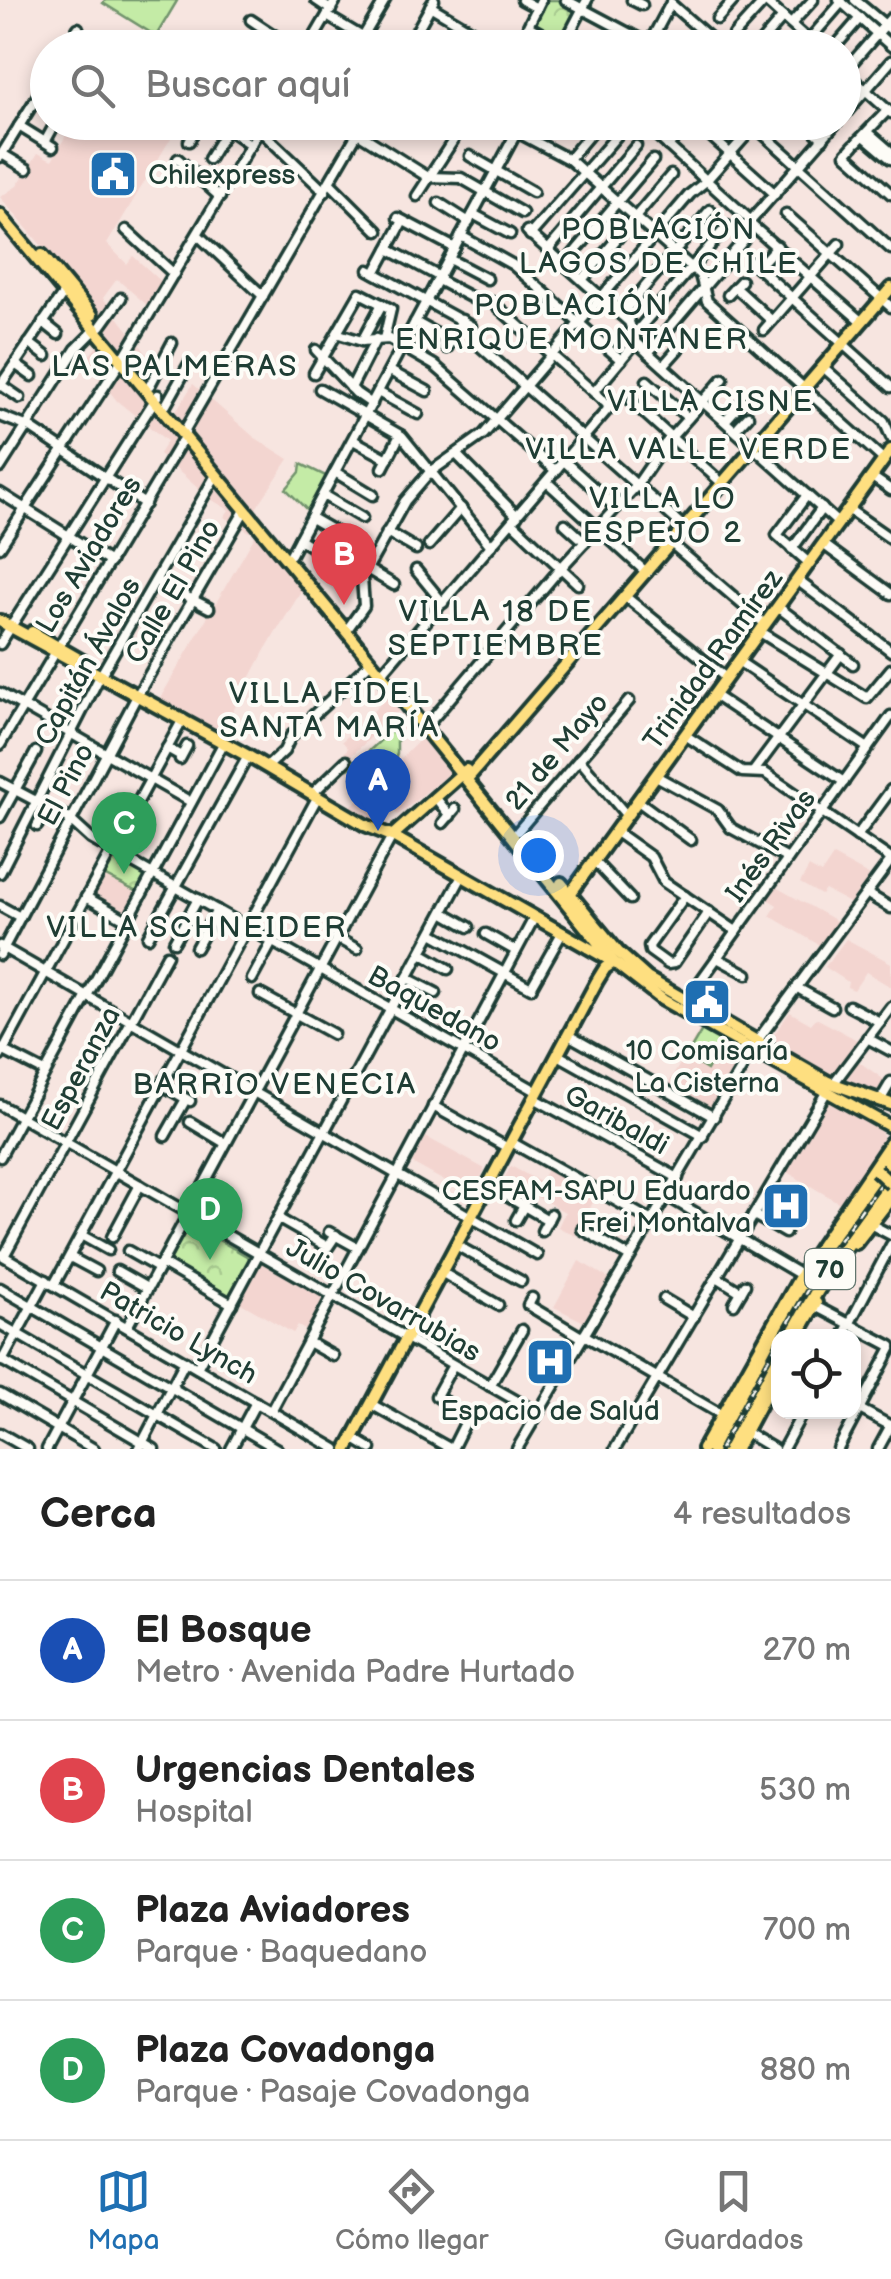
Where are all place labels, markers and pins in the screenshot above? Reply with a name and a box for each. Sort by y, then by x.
public building icon: Chilexpress [87,148,139,200]
place label: Chilexpress [148,159,296,192]
pin: B [312,522,376,605]
pin: A [346,748,410,831]
pin: C [92,792,156,874]
public building icon: 10 Comisaría La Cisterna [681,976,733,1028]
place label: 10 Comisaría La Cisterna [626,1035,788,1100]
place label: CESFAM-SAPU Eduardo Frei Montalva [442,1175,751,1240]
pin: D [178,1178,242,1260]
hospital icon: CESFAM-SAPU Eduardo Frei Montalva [760,1180,812,1232]
hospital icon: Espacio de Salud [524,1336,576,1388]
place label: Espacio de Salud [440,1395,660,1428]

